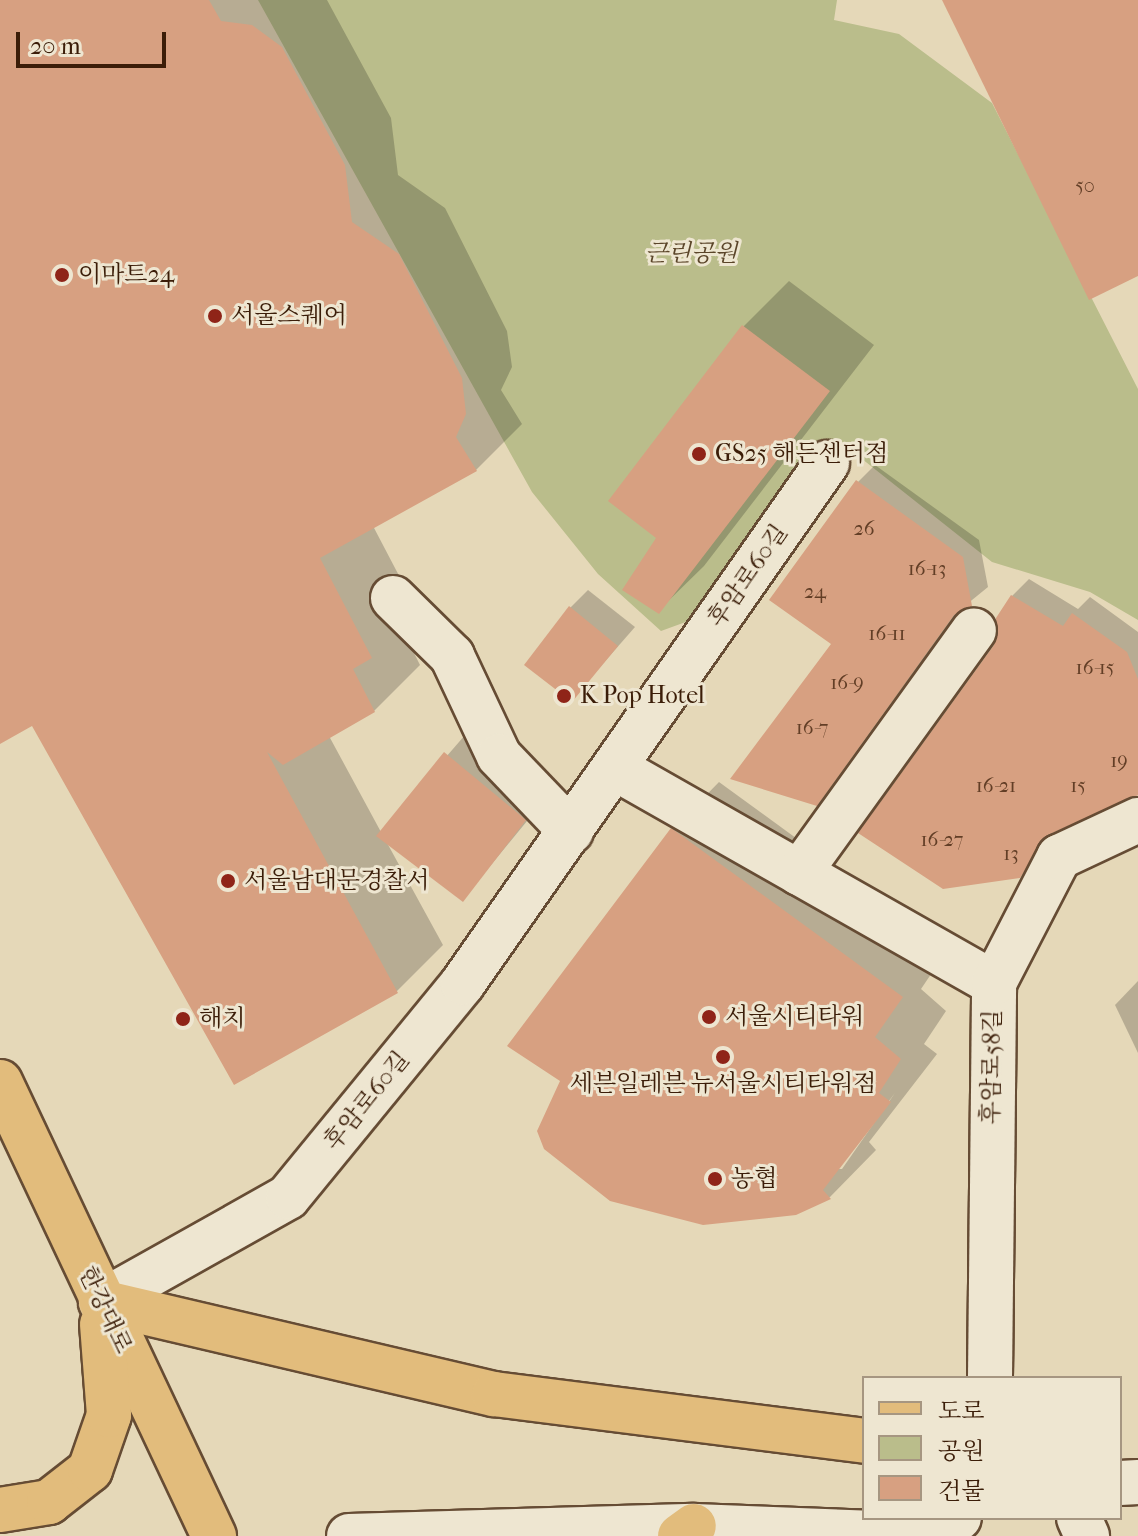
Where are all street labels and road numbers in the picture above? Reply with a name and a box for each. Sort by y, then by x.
street label: 후암로60길 [702,519,794,633]
street label: 후암로58길 [977,1009,1007,1125]
street label: 후암로60길 [318,1046,416,1156]
street label: 한강대로 [72,1262,138,1358]

